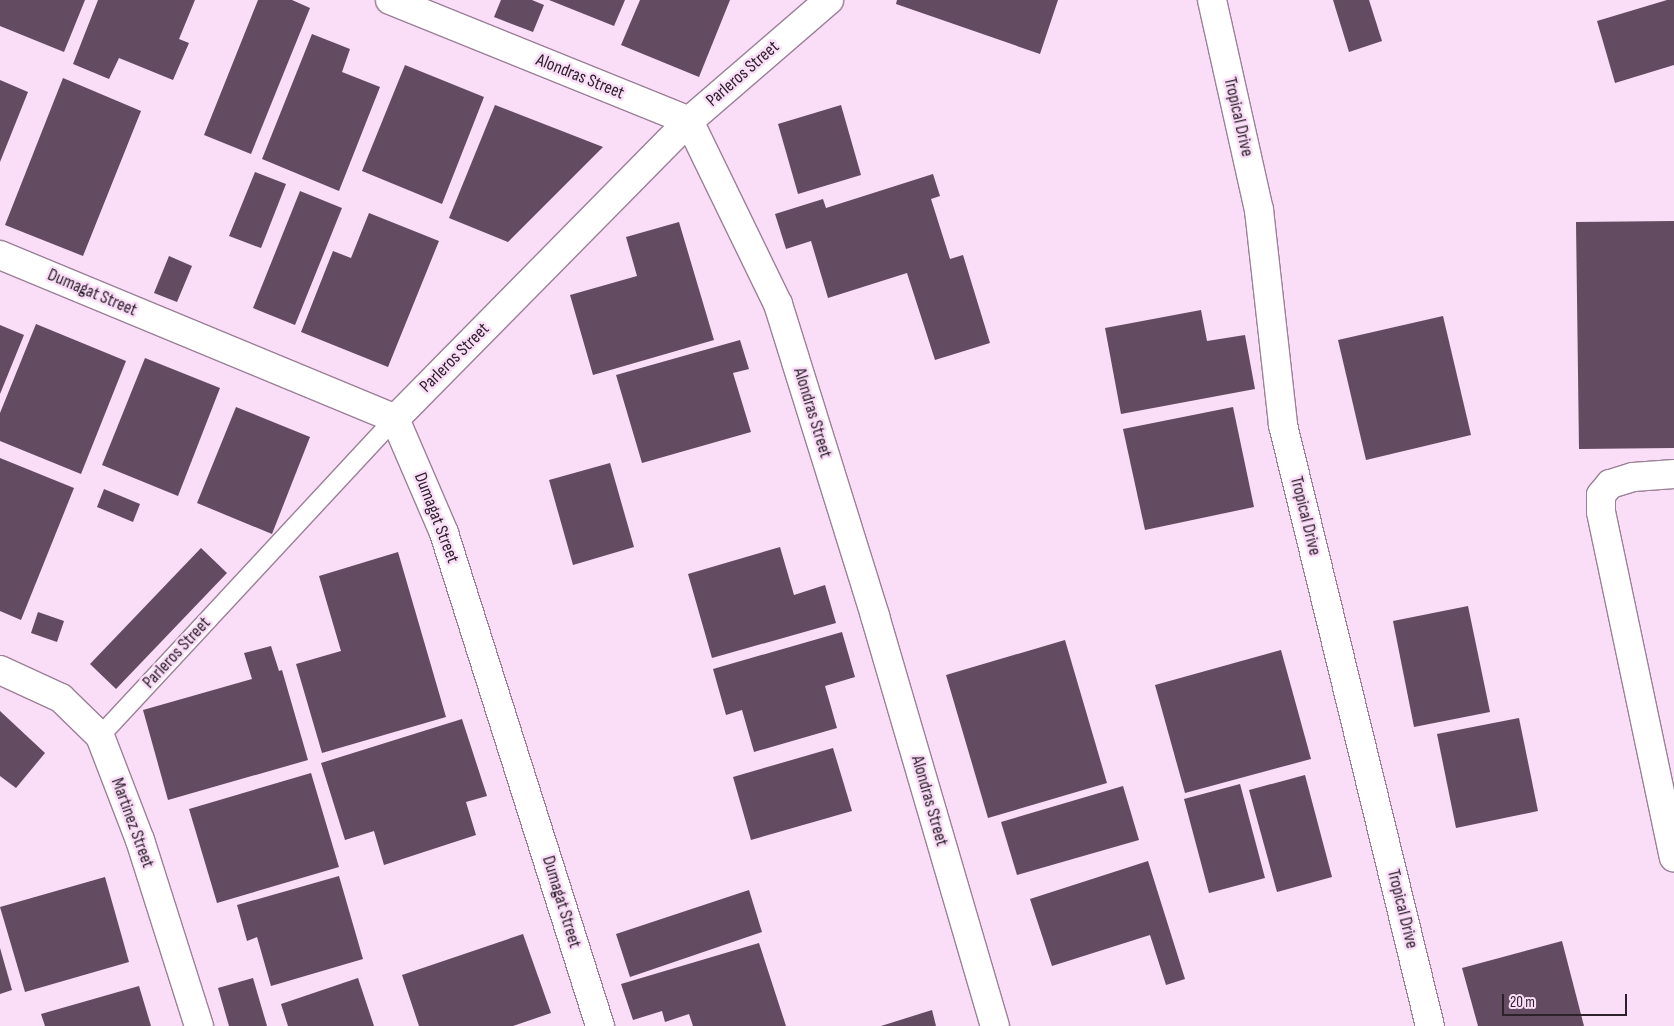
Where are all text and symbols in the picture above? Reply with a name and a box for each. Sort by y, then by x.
street label: Parleros Street [702,36,784,112]
street label: Alondras Street [533,50,627,104]
street label: Tropical Drive [1218,75,1258,159]
street label: Dumagat Street [44,264,140,322]
street label: Parleros Street [416,319,494,397]
street label: Alondras Street [788,365,836,461]
street label: Dumagat Street [409,470,463,566]
street label: Tropical Drive [1285,474,1325,558]
street label: Parleros Street [139,613,215,693]
street label: Alondras Street [906,753,952,849]
street label: Martinez Street [106,775,158,871]
street label: Dumagat Street [537,853,585,951]
street label: Tropical Drive [1382,867,1422,951]
scale bar [1504,984,1629,1016]
text: 20 m [1510,993,1535,1012]

